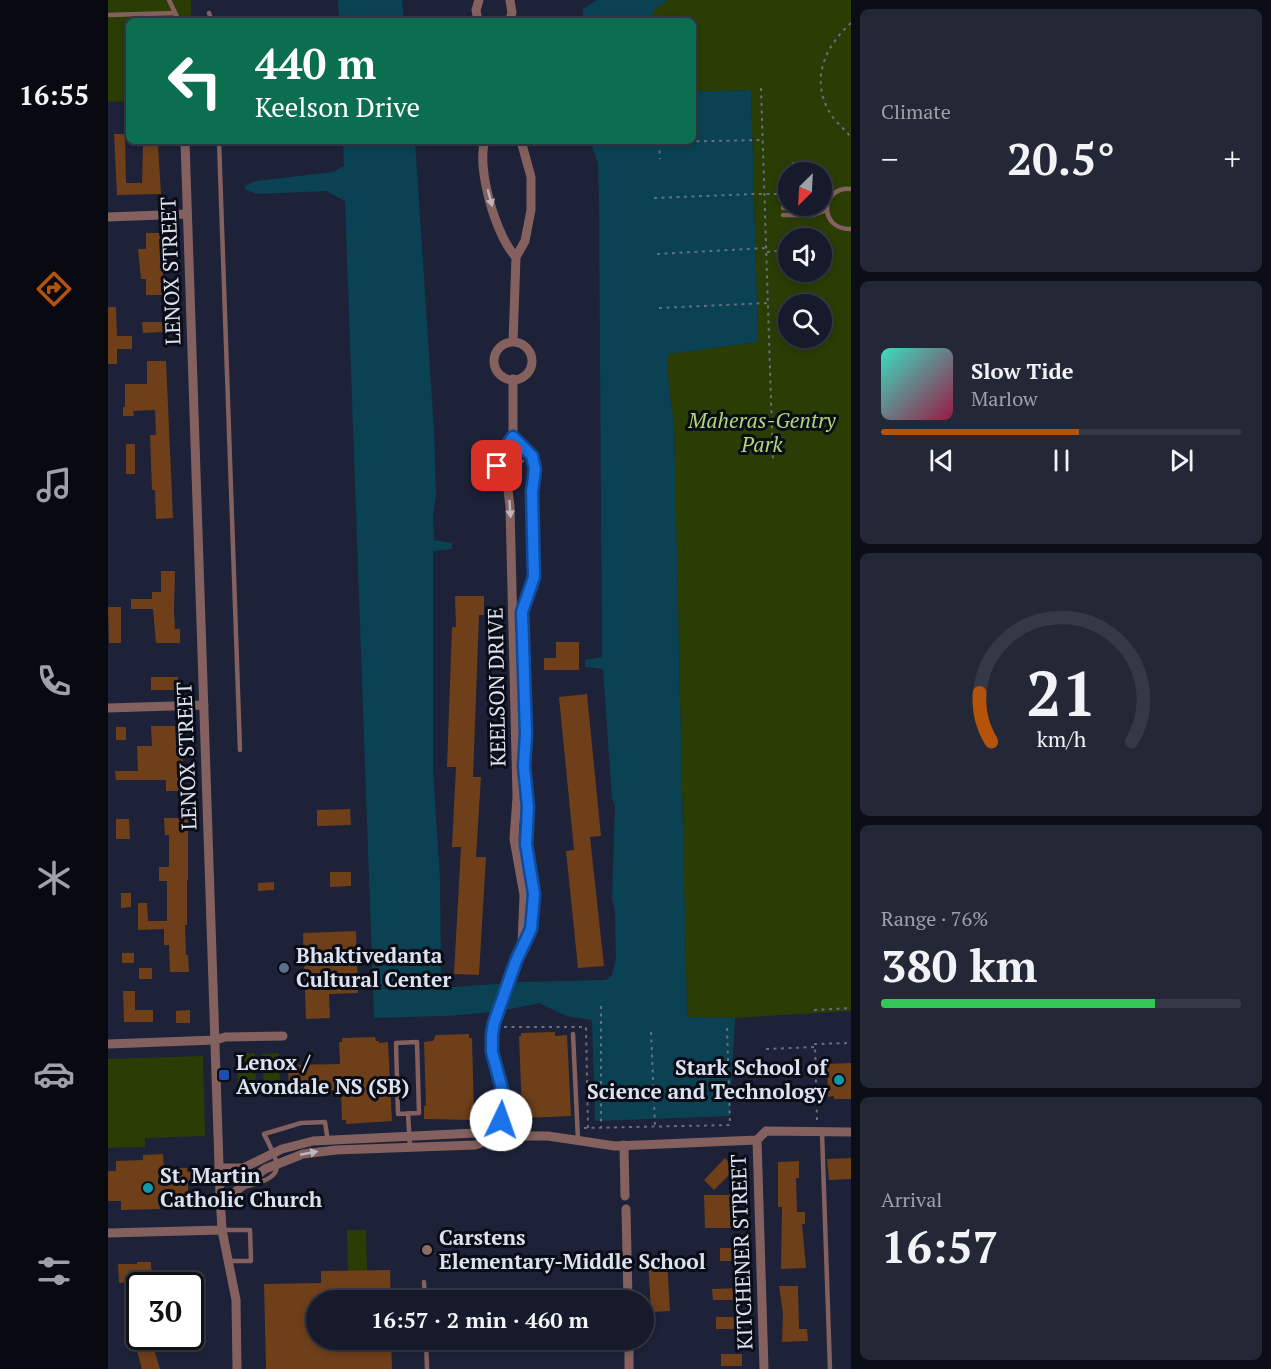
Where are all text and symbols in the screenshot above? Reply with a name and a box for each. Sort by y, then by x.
text: 440 m [255,35,376,91]
icon: left [156,42,234,120]
text: 16:55 [19,77,89,113]
text: Keelson Drive [255,89,420,125]
text: Climate [881,98,951,125]
text: 20.5° [1007,128,1115,188]
text: − [881,137,899,180]
text: + [1223,137,1241,180]
north arrow [778,162,832,216]
map controls [778,162,832,348]
one-way arrow [486,189,496,207]
street label: LENOX STREET [153,196,187,346]
button: sound [778,228,832,282]
icon: directions [33,268,75,310]
button: search [778,294,832,348]
text: Slow Tide [971,356,1074,385]
text: Marlow [971,385,1038,412]
park label: Maheras-Gentry Park [687,406,836,458]
pin [471,440,522,491]
icon: previous [925,444,958,477]
icon: pause [1045,444,1078,477]
icon: next [1165,444,1198,477]
icon: arrive [480,449,513,482]
icon: music [33,464,75,506]
one-way arrow [506,499,515,518]
street label: KEELSON DRIVE [481,607,511,767]
text: 21 [1026,651,1096,734]
icon: phone [33,660,75,702]
street label: LENOX STREET [169,681,203,831]
text: km/h [1036,725,1086,753]
icon: climate [33,857,75,899]
text: Range · 76% [881,905,988,932]
text: 380 km [881,935,1037,995]
place label: Bhaktivedanta Cultural Center [296,941,451,993]
marker: Bhaktivedanta Cultural Center [277,961,291,975]
place label: Lenox / Avondale NS (SB) [236,1048,409,1100]
icon: car [33,1053,75,1095]
place label: Stark School of Science and Technology [587,1053,829,1105]
marker: Lenox / Avondale NS (SB) [217,1068,231,1082]
marker: Stark School of Science and Technology [832,1073,846,1087]
position arrow [469,1088,533,1152]
one-way arrow [300,1148,319,1157]
street label: KITCHENER STREET [724,1154,758,1350]
place label: St. Martin Catholic Church [160,1161,323,1213]
marker: St. Martin Catholic Church [141,1181,155,1195]
text: Arrival [881,1186,942,1213]
text: 16:57 [881,1216,998,1276]
place label: Carstens Elementary-Middle School [439,1223,706,1275]
marker: Carstens Elementary-Middle School [420,1243,434,1257]
icon: filters [33,1250,75,1292]
speed limit sign: 30 [126,1272,204,1350]
text: 16:57 · 2 min · 460 m [371,1305,589,1334]

